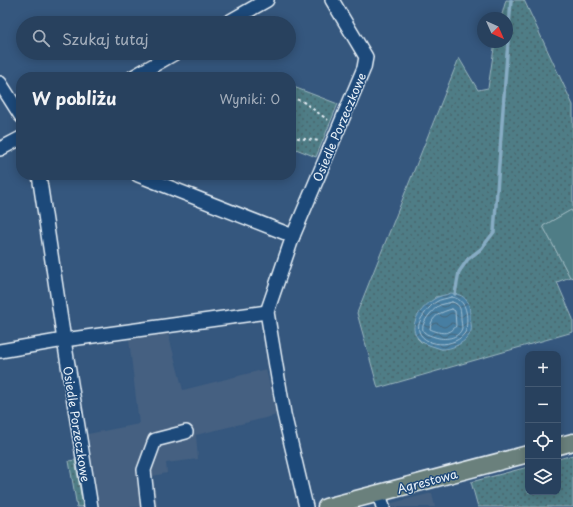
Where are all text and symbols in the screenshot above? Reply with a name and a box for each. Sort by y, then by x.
north arrow [477,12,513,48]
search box [16,16,296,60]
icon: search [30,27,52,49]
text: Szukaj tutaj [62,27,149,50]
street label: Osiedle Porzeczkowe [308,70,370,184]
text: W pobliżu [32,85,117,111]
text: Wyniki: 0 [220,89,280,108]
map controls [525,351,561,495]
button: + [525,351,561,387]
street label: Osiedle Porzeczkowe [59,365,95,483]
button: − [525,387,561,423]
button: locate [525,423,561,459]
button: layers [525,459,561,495]
street label: Agrestowa [395,464,460,498]

